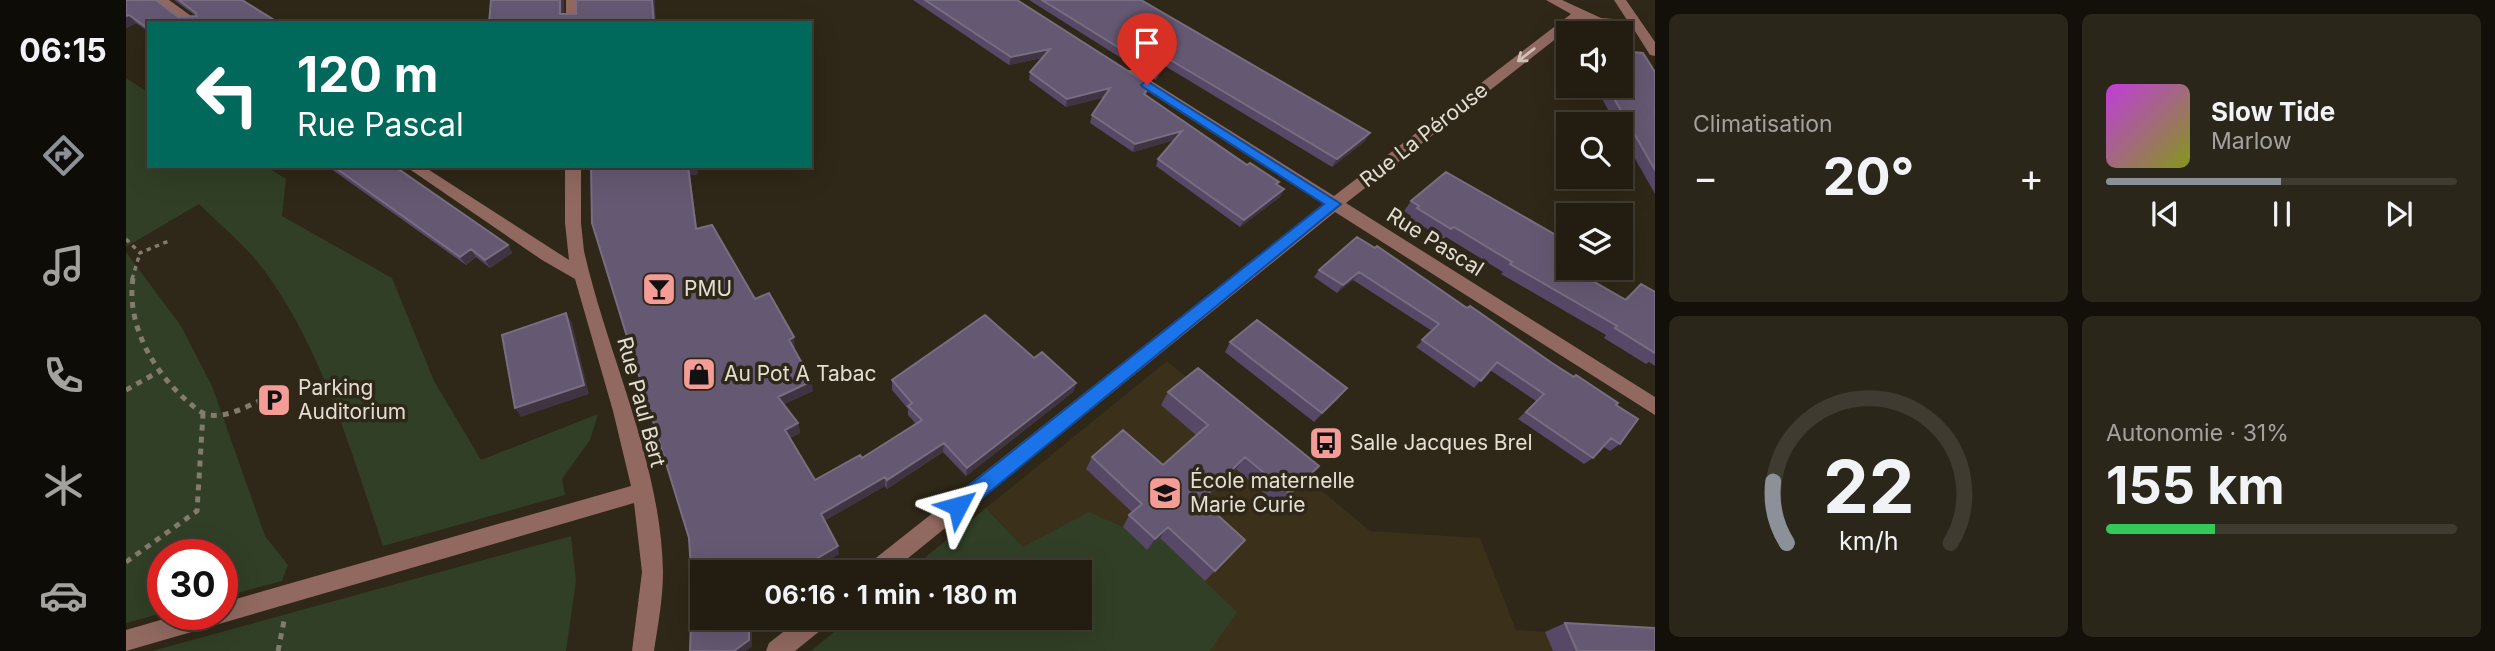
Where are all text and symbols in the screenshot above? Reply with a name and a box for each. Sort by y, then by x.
pin [1117,13,1177,85]
map controls [1556,21,1633,280]
button: sound [1556,21,1633,98]
icon: arrive [1128,24,1166,62]
text: 06:15 [19,31,107,70]
text: 120 m [297,45,438,104]
one-way arrow [1518,48,1536,63]
icon: left [182,49,273,140]
street label: Rue La Pérouse [1355,77,1492,192]
text: Slow Tide [2211,96,2335,127]
text: Rue Pascal [297,105,464,144]
text: Climatisation [1693,110,1833,138]
button: search [1556,112,1633,189]
text: Marlow [2211,127,2291,155]
icon: directions [39,131,88,180]
text: 20° [1823,145,1914,208]
text: − [1693,154,1718,200]
text: + [2019,154,2044,200]
icon: previous [2146,195,2184,233]
icon: pause [2263,195,2301,233]
icon: next [2380,195,2418,233]
street label: Rue Pascal [1382,202,1488,281]
button: layers [1556,203,1633,280]
icon: music [39,241,88,290]
bar icon: PMU [640,270,678,308]
place label: PMU [684,276,732,301]
street label: Rue Paul Bert [612,334,671,470]
icon: phone [39,351,88,400]
shop icon: Au Pot A Tabac [680,355,718,393]
place label: Au Pot A Tabac [724,361,877,386]
place label: Parking Auditorium [298,375,406,424]
parking icon: Parking Auditorium [255,381,293,419]
text: Autonomie · 31% [2106,419,2289,447]
bus stop icon: Salle Jacques Brel [1307,424,1345,462]
place label: Salle Jacques Brel [1350,430,1533,455]
text: 22 [1823,442,1914,531]
text: 155 km [2106,454,2285,517]
icon: climate [39,461,88,510]
place label: École maternelle Marie Curie [1190,467,1355,517]
position arrow [921,469,995,543]
school or university icon: École maternelle Marie Curie [1146,474,1184,512]
text: km/h [1839,525,1898,555]
speed limit sign: 30 [147,539,238,630]
icon: car [39,571,88,620]
text: 06:16 · 1 min · 180 m [764,579,1018,610]

